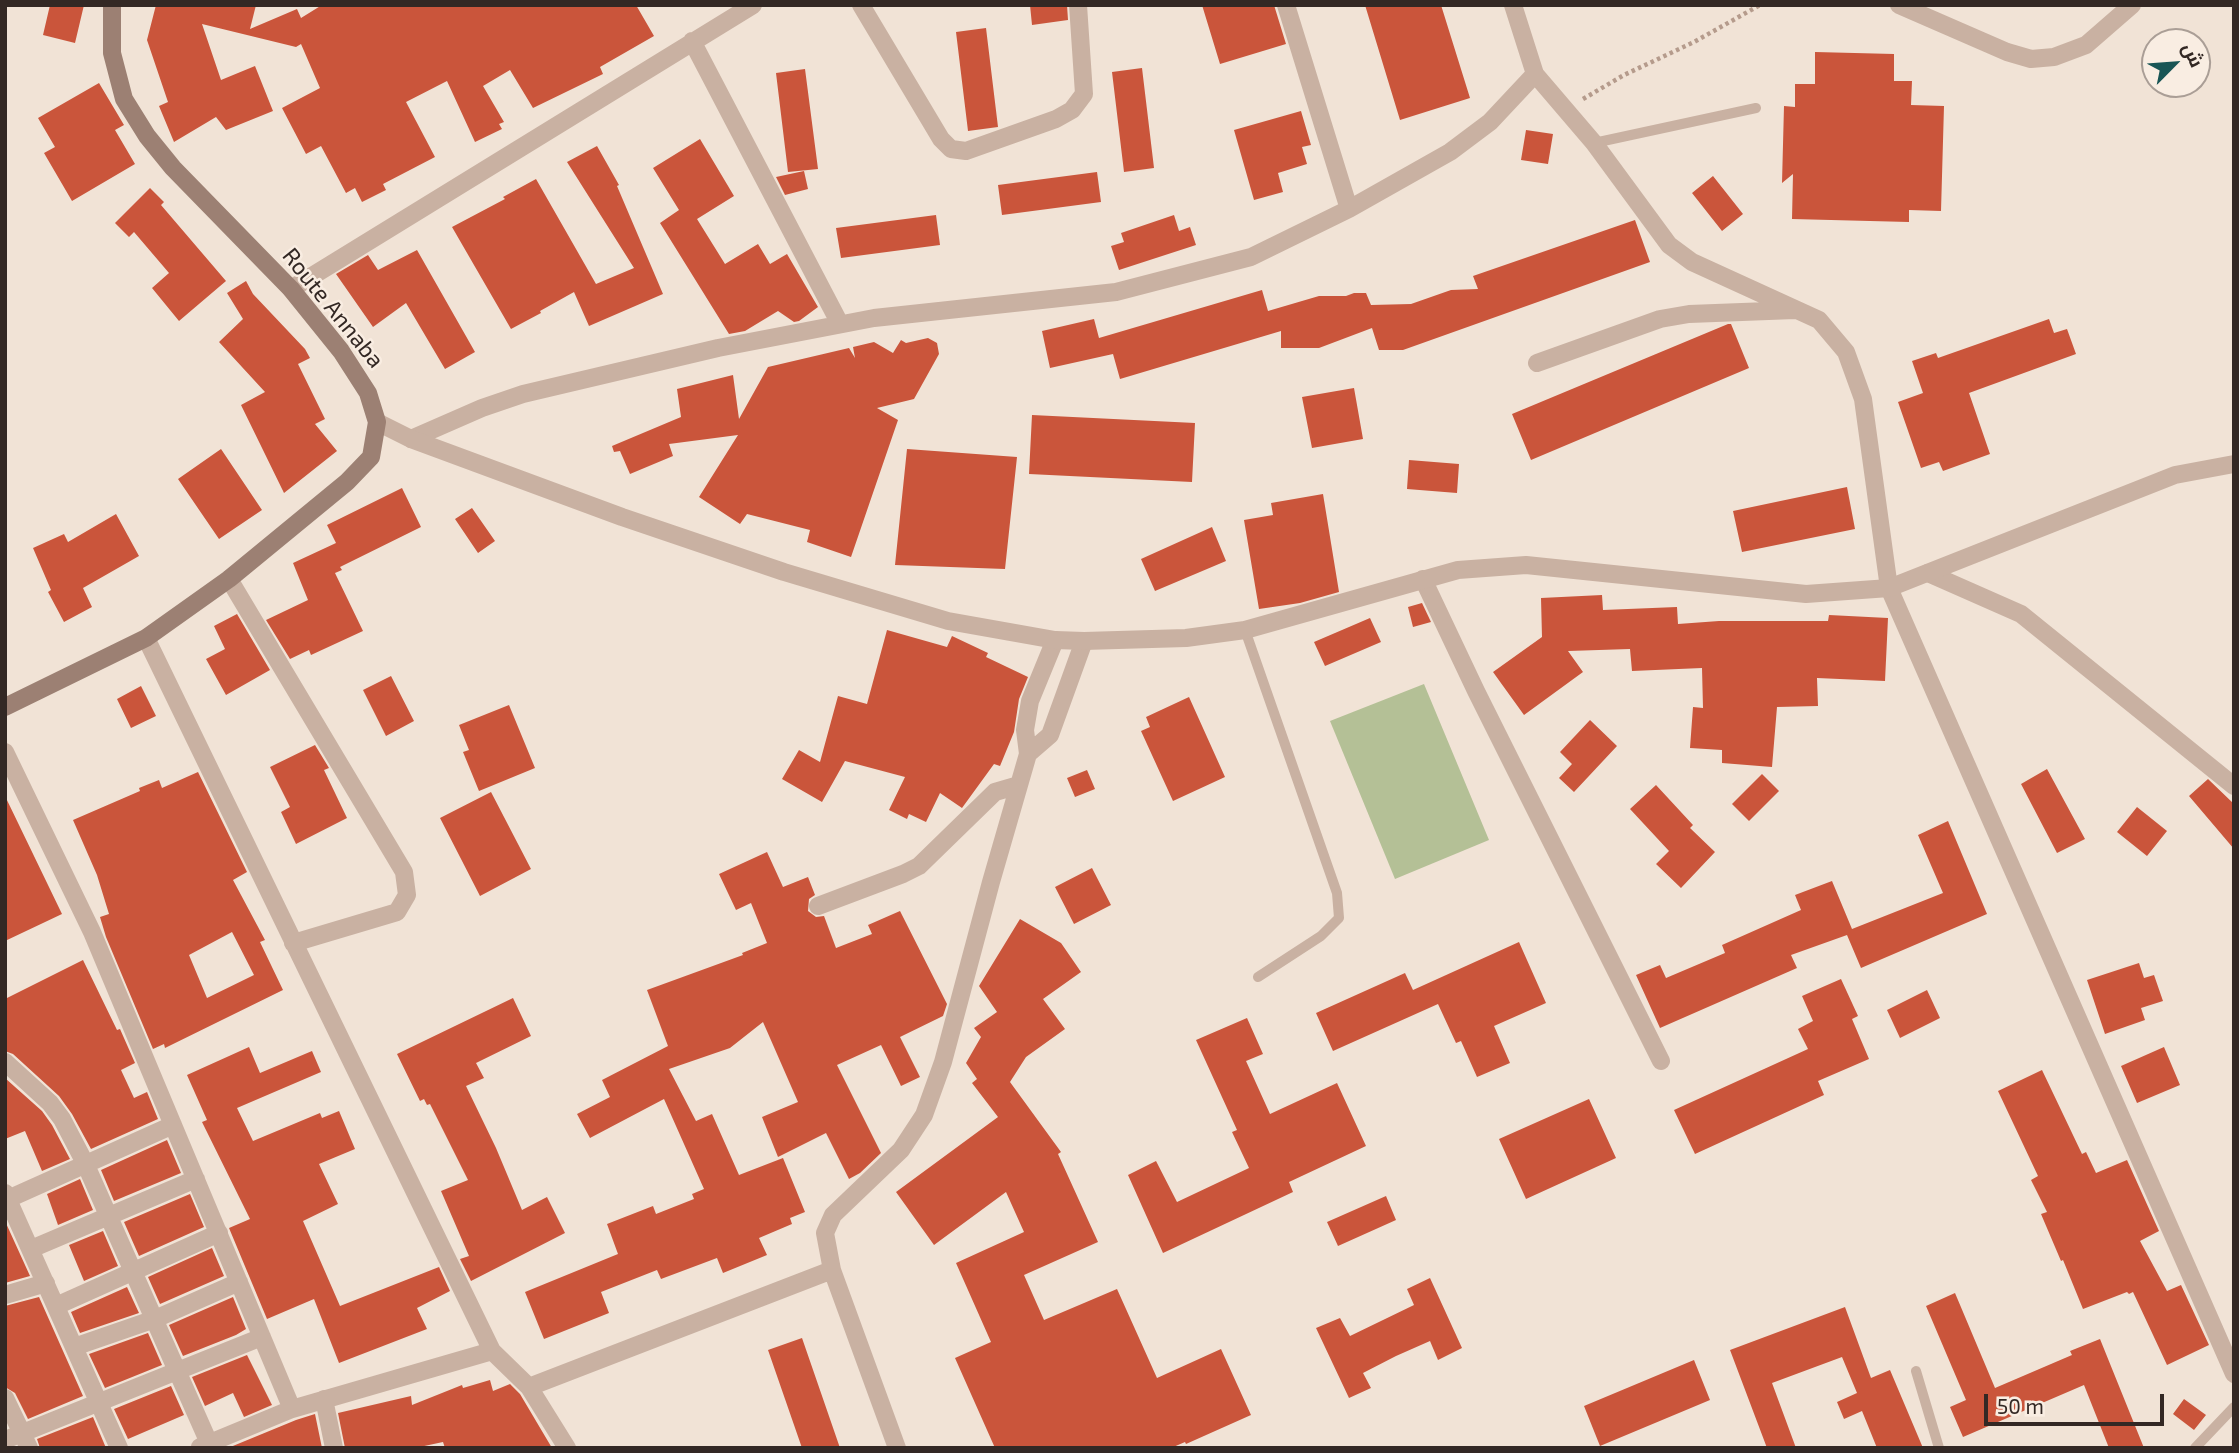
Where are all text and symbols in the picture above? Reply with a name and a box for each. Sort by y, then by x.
north arrow [2141,28,2211,98]
text: ش [2178,39,2209,71]
street label: Route Annaba [276,243,390,373]
scale bar [1987,1380,2167,1424]
text: 50 m [1997,1393,2044,1418]

